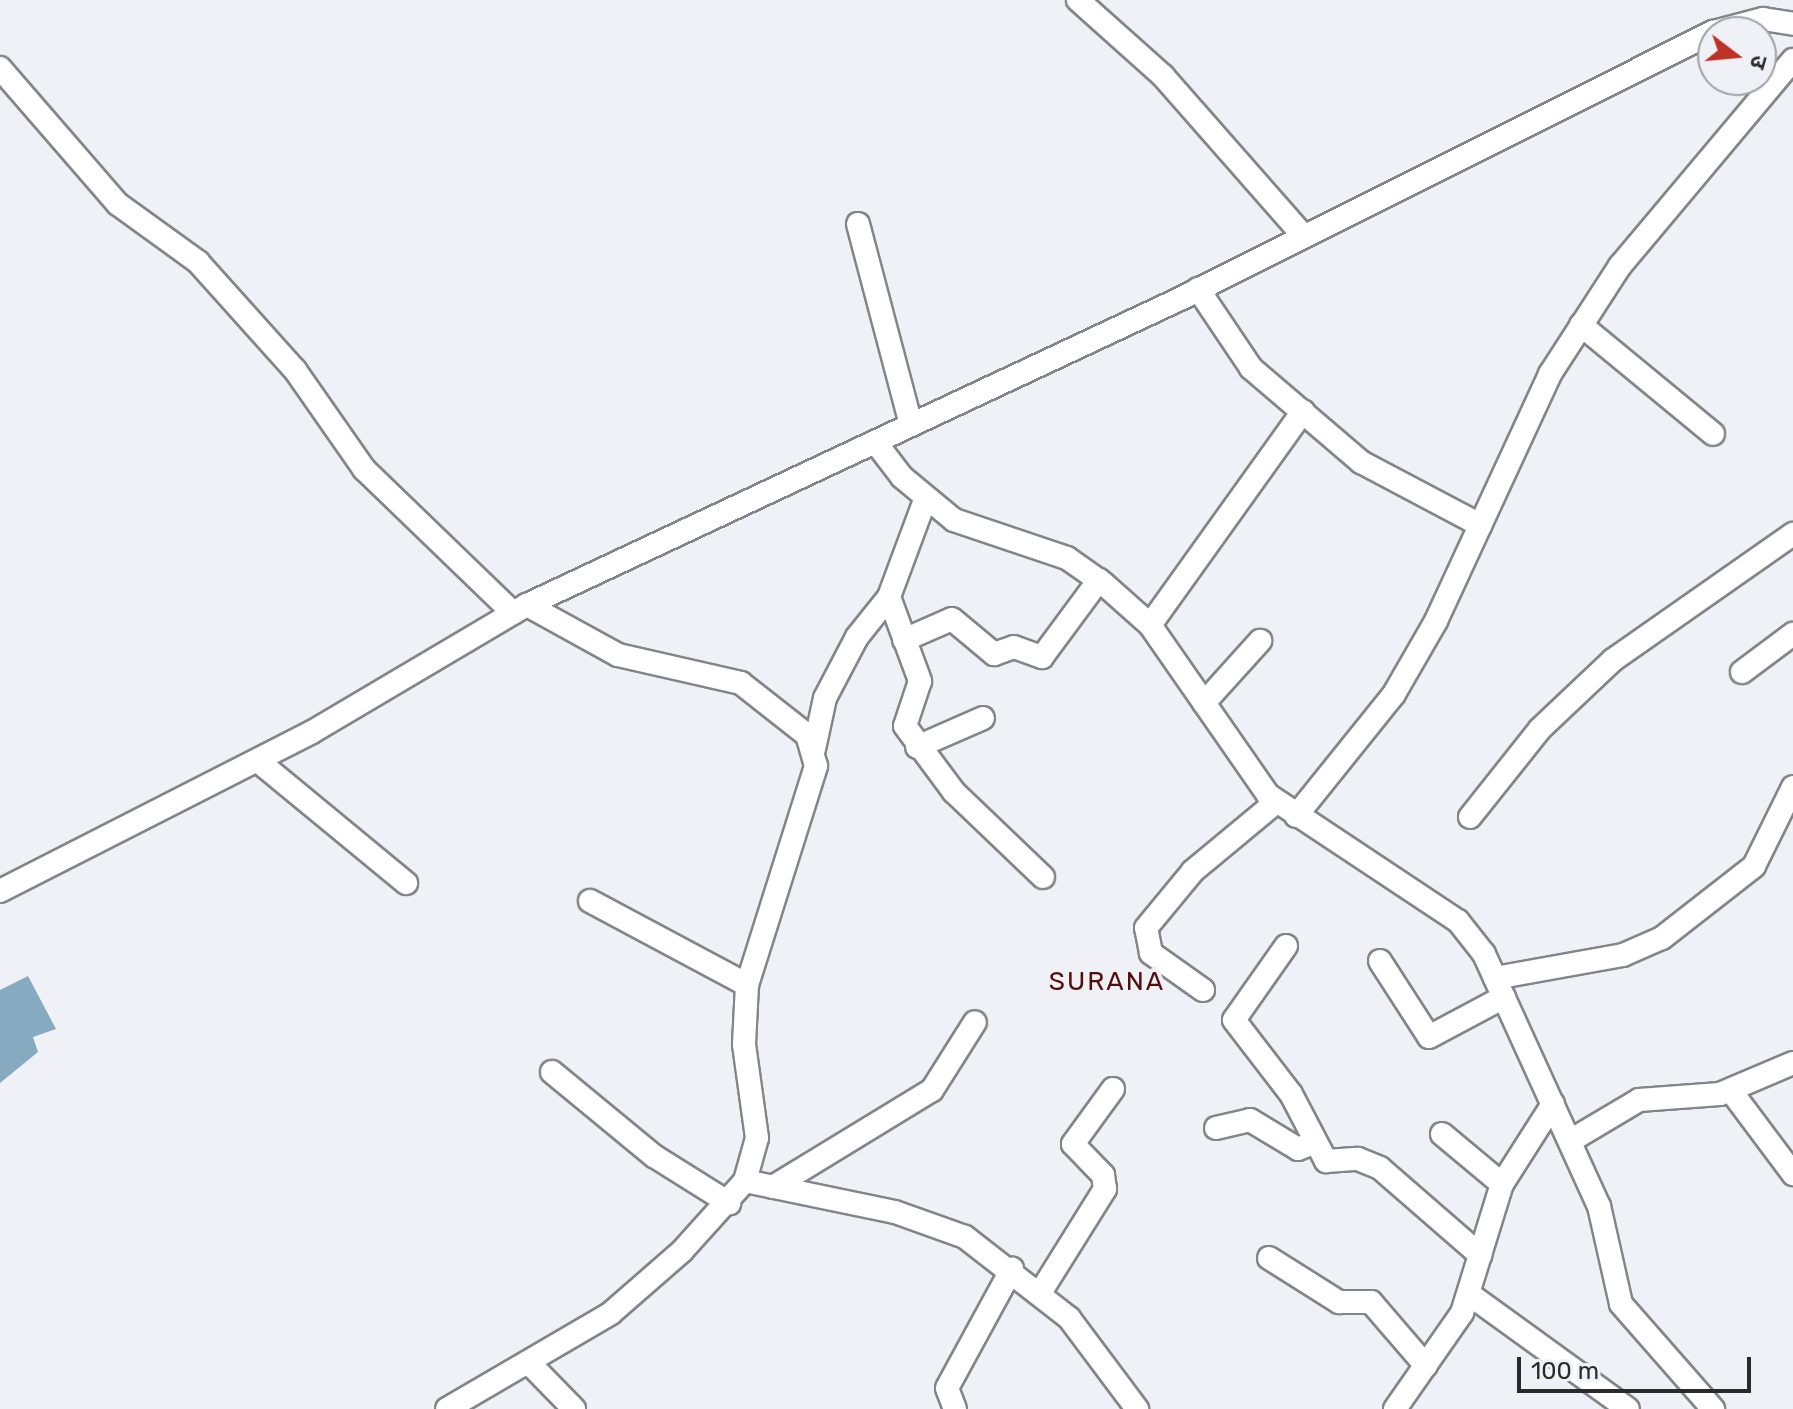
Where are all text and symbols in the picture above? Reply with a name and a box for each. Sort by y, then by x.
north arrow [1697,16,1777,96]
text: उ [1744,52,1773,72]
district label: SURANA [1049,966,1165,998]
scale bar [1521,1341,1755,1391]
text: 100 m [1531,1357,1599,1385]

